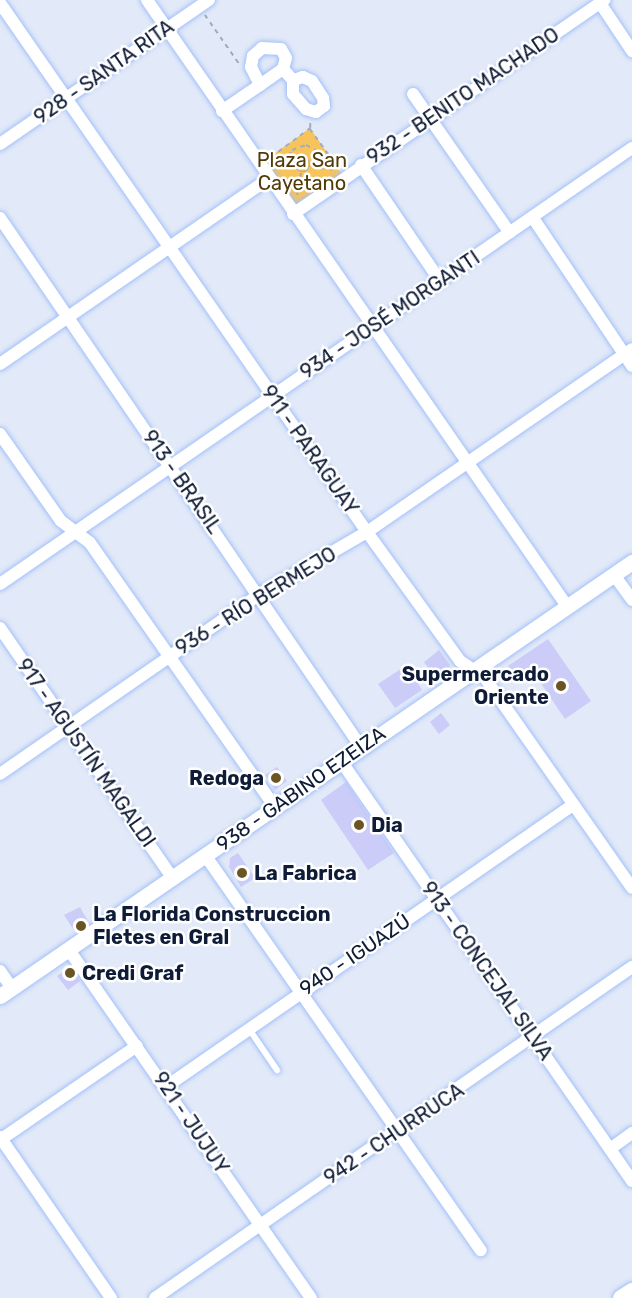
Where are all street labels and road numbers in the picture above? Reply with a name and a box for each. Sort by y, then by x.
street label: 928 - SANTA RITA [29,15,179,129]
street label: 932 - BENITO MACHADO [362,23,564,169]
street label: 934 - JOSÉ MORGANTI [296,246,484,384]
street label: 911 - PARAGUAY [256,381,364,519]
street label: 913 - BRASIL [138,426,226,538]
street label: 936 - RÍO BERMEJO [171,542,341,660]
street label: 917 - AGUSTÍN MAGALDI [12,654,160,852]
street label: 938 - GABINO EZEIZA [212,722,390,856]
street label: 913 - CONCEJAL SILVA [416,877,558,1065]
street label: 940 - IGUAZÚ [295,909,415,1001]
street label: 921 - JUJUY [148,1067,234,1179]
street label: 942 - CHURRUCA [319,1078,469,1190]

